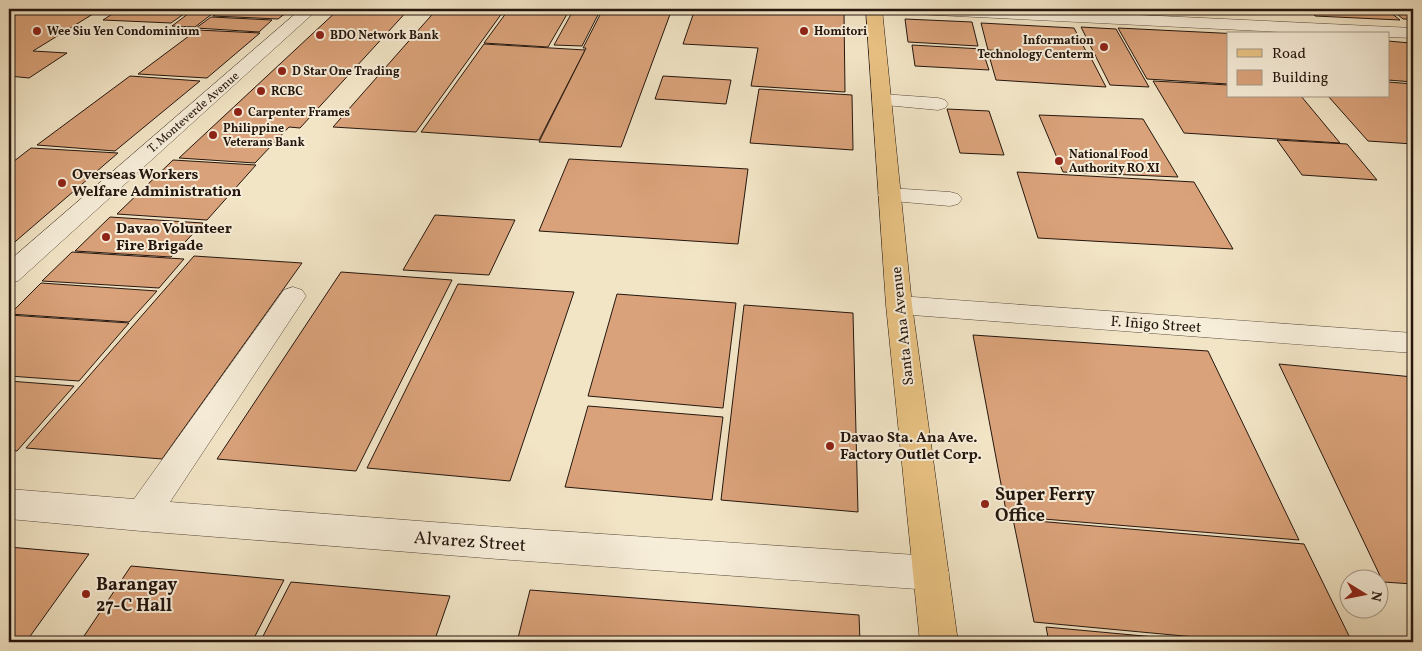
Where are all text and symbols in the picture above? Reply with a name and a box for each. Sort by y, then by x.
place label: Wee Siu Yen Condominium [47,24,200,40]
place label: Homitori [814,24,867,40]
marker: Wee Siu Yen Condominium [31,25,43,37]
marker: Homitori [798,25,810,37]
place label: BDO Network Bank [330,28,440,44]
marker: BDO Network Bank [314,29,326,41]
legend [1227,32,1390,98]
place label: Information Technology Centerm [977,33,1094,63]
marker: Information Technology Centerm [1098,41,1110,53]
text: Road [1272,44,1306,65]
place label: D Star One Trading [292,64,400,80]
marker: D Star One Trading [276,65,288,77]
street label: T. Monteverde Avenue [144,68,243,157]
text: Building [1272,68,1329,89]
place label: RCBC [271,84,303,100]
marker: RCBC [255,85,267,97]
place label: Carpenter Frames [248,105,351,121]
marker: Carpenter Frames [232,106,244,118]
place label: Philippine Veterans Bank [223,121,305,151]
marker: Philippine Veterans Bank [207,129,219,141]
place label: National Food Authority RO XI [1069,147,1160,177]
marker: National Food Authority RO XI [1053,155,1065,167]
place label: Overseas Workers Welfare Administration [72,165,242,203]
marker: Overseas Workers Welfare Administration [56,177,68,189]
place label: Davao Volunteer Fire Brigade [116,219,232,257]
marker: Davao Volunteer Fire Brigade [100,231,112,243]
street label: Santa Ana Avenue [887,265,920,386]
street label: F. Iñigo Street [1110,312,1202,339]
place label: Davao Sta. Ana Ave. Factory Outlet Corp. [840,428,982,466]
marker: Davao Sta. Ana Ave. Factory Outlet Corp. [824,440,836,452]
place label: Super Ferry Office [995,483,1095,529]
marker: Super Ferry Office [979,498,991,510]
street label: Alvarez Street [413,526,527,559]
north arrow [1340,568,1390,618]
place label: Barangay 27-C Hall [96,573,177,619]
marker: Barangay 27-C Hall [80,588,92,600]
text: N [1365,589,1386,603]

